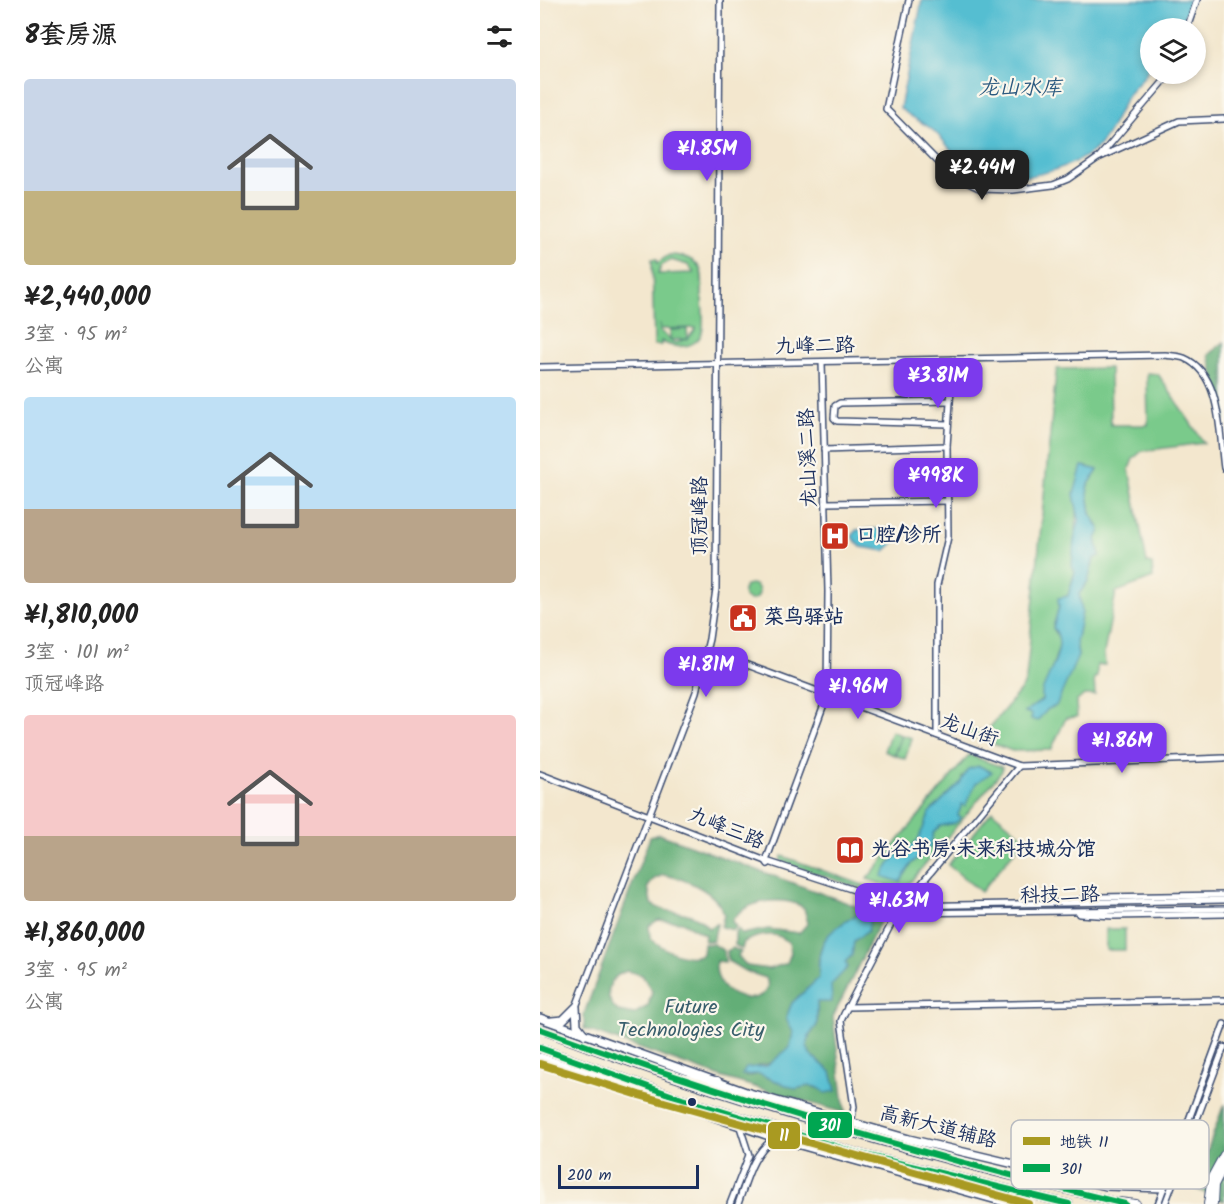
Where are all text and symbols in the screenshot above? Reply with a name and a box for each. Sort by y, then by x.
text: 8套房源 [24,15,117,57]
map controls [1140,18,1206,84]
button: layers [1140,18,1206,84]
icon: filters [483,20,516,53]
water label: 龙山水库 [978,72,1064,105]
icon: home [216,118,324,226]
pin: ¥1.85M [658,131,756,182]
text: ¥1.85M [677,134,737,166]
pin: ¥2.44M [933,150,1031,201]
text: ¥2.44M [949,153,1015,185]
text: ¥2,440,000 [24,277,150,319]
text: 3室 · 95 m² [24,319,127,351]
street label: 九峰二路 [775,330,856,364]
text: 公寓 [24,351,64,383]
pin: ¥3.81M [889,358,987,409]
text: ¥3.81M [908,361,968,393]
street label: 龙山溪二路 [791,406,827,509]
icon: home [216,436,324,544]
pin: ¥998K [894,458,978,509]
text: ¥998K [908,461,964,493]
street label: 顶冠峰路 [685,475,717,556]
hospital icon: 口腔/诊所 [819,520,851,552]
place label: 口腔/诊所 [856,520,942,552]
text: ¥1,810,000 [24,595,138,637]
public building icon: 菜鸟驿站 [727,602,759,634]
place label: 菜鸟驿站 [764,602,844,634]
text: 3室 · 101 m² [24,637,129,669]
pin: ¥1.81M [657,647,755,698]
text: ¥1.81M [678,650,734,682]
text: 顶冠峰路 [24,669,104,701]
pin: ¥1.96M [809,669,907,720]
text: ¥1.96M [828,672,888,704]
street label: 龙山街 [935,706,1003,756]
pin: ¥1.86M [1073,723,1171,774]
text: ¥1.86M [1092,726,1152,758]
icon: home [216,754,324,862]
street label: 九峰三路 [683,799,770,859]
library icon: 光谷书房·未来科技城分馆 [834,834,866,866]
place label: 光谷书房·未来科技城分馆 [871,834,1096,866]
street label: 科技二路 [1020,879,1101,913]
pin: ¥1.63M [850,883,948,934]
text: ¥1.63M [869,886,929,918]
text: ¥1,860,000 [24,913,144,955]
text: 3室 · 95 m² [24,955,127,987]
text: 公寓 [24,987,64,1019]
park label: Future Technologies City [618,992,765,1047]
unlabelled marker [686,1096,698,1108]
street label: 高新大道辅路 [876,1098,1001,1158]
line badge: 301 [807,1111,853,1139]
text: 301 [818,1114,841,1139]
legend [1011,1120,1209,1189]
line badge: 11 [767,1121,801,1150]
text: 11 [779,1124,789,1149]
text: 地铁 11 [1060,1130,1108,1155]
text: 301 [1060,1157,1082,1182]
scale bar [558,1162,699,1190]
text: 200 m [567,1163,611,1188]

